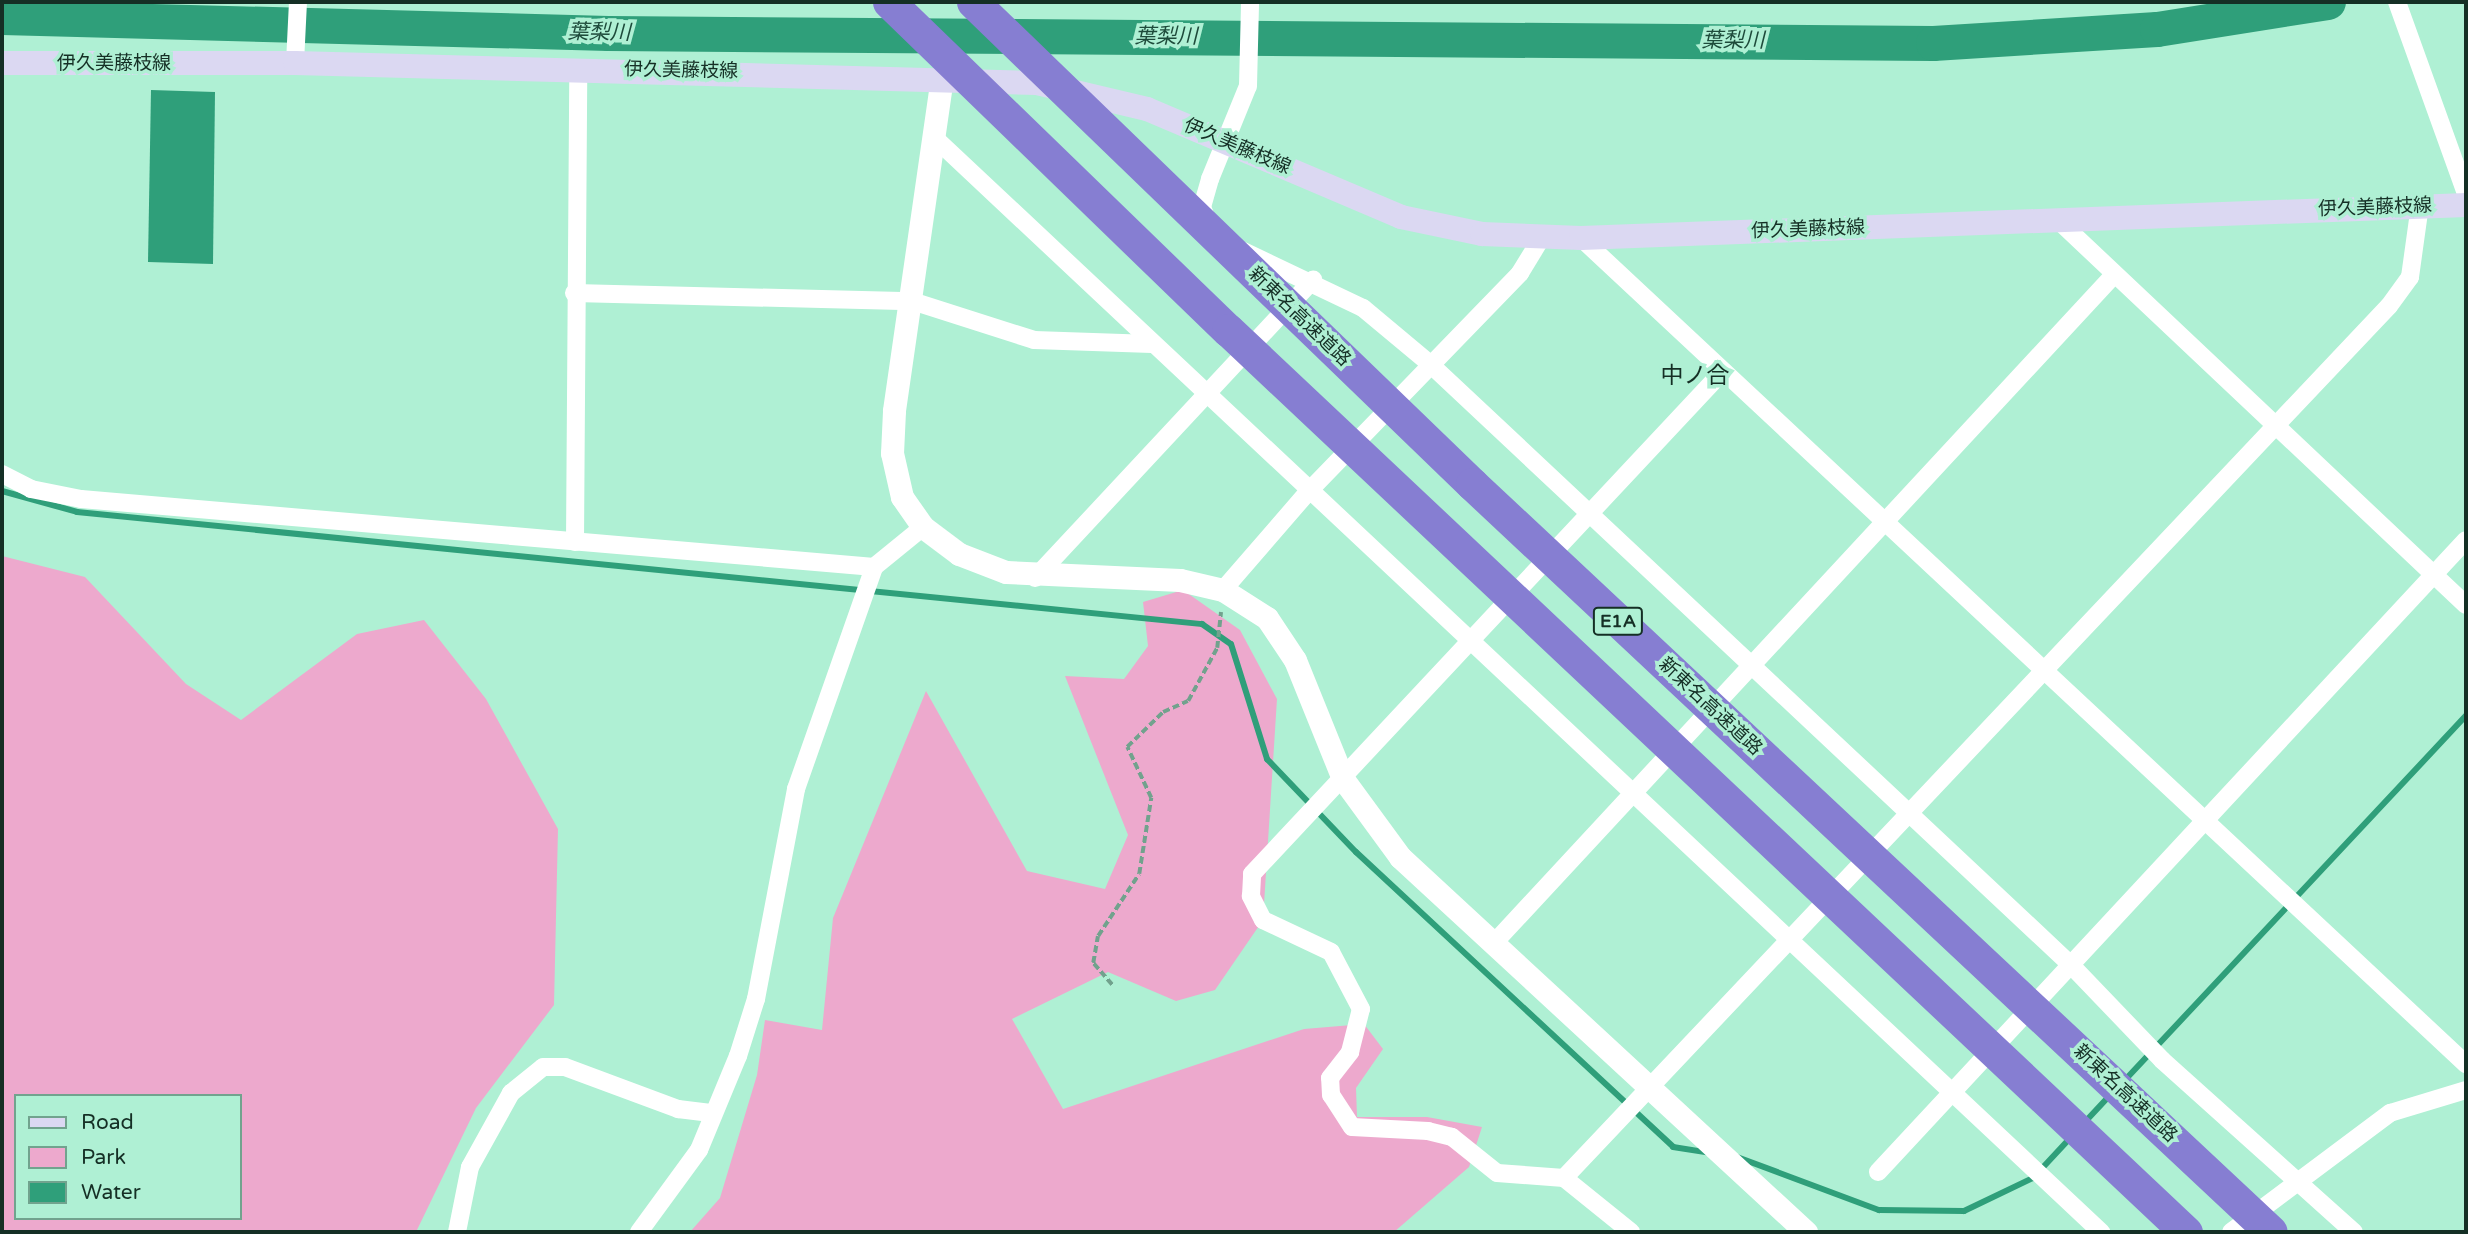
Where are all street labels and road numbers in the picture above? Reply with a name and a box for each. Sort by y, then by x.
street label: 伊久美藤枝線 [57,53,171,75]
street label: 伊久美藤枝線 [624,59,738,83]
street label: 伊久美藤枝線 [1180,114,1294,180]
street label: 伊久美藤枝線 [2318,195,2432,221]
street label: 伊久美藤枝線 [1751,217,1865,243]
street label: 新東名高速道路 [1243,263,1355,371]
road number: E1A [1592,606,1644,636]
street label: 新東名高速道路 [1654,653,1766,761]
street label: 新東名高速道路 [2069,1040,2181,1148]

